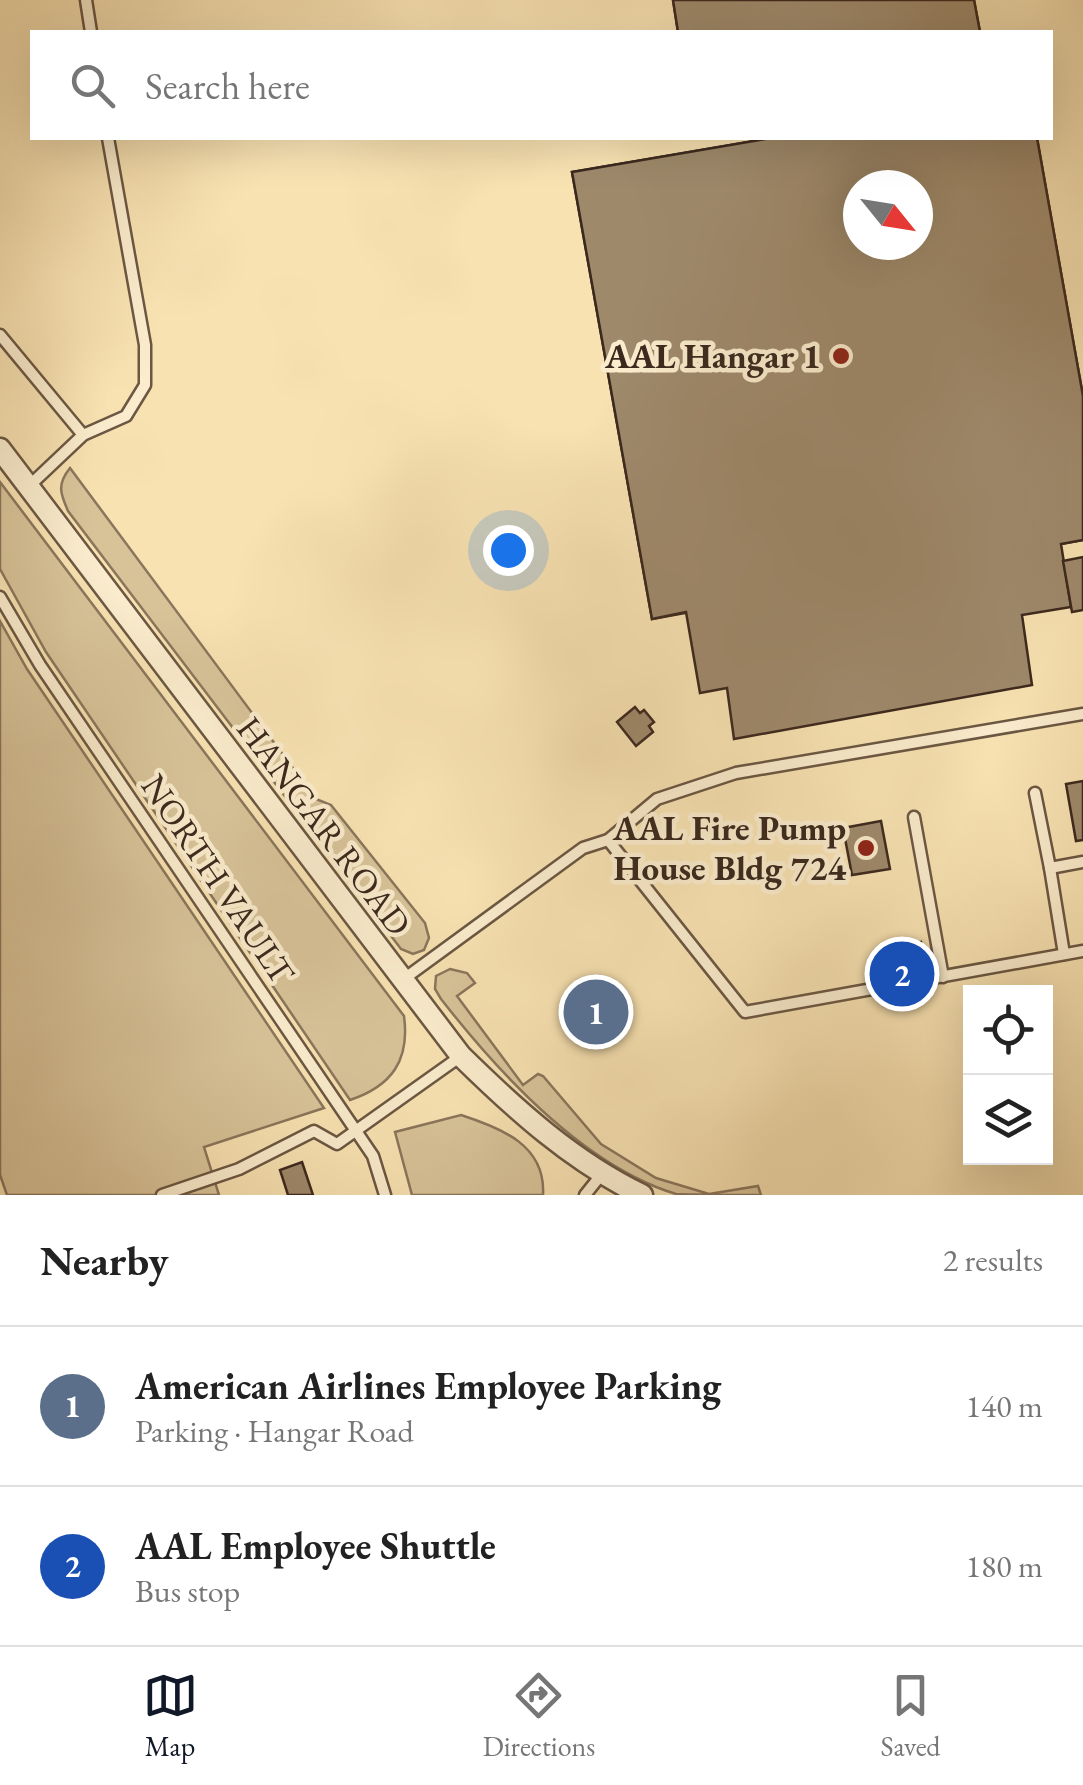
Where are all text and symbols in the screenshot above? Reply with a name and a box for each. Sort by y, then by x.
search box [30,30,1053,140]
icon: search [65,58,120,113]
text: Search here [145,61,310,110]
north arrow [843,170,933,260]
place label: AAL Hangar 1 [604,333,821,378]
marker: AAL Hangar 1 [830,345,852,367]
your location [483,525,534,576]
street label: HANGAR ROAD [227,707,422,944]
street label: NORTH VAULT [132,765,305,993]
place label: AAL Fire Pump House Bldg 724 [612,805,846,890]
marker: AAL Fire Pump House Bldg 724 [855,837,877,859]
pin: 2 [870,936,934,1012]
pin: 1 [564,974,628,1050]
map controls [963,985,1053,1165]
button: locate [963,985,1053,1075]
button: layers [963,1075,1053,1165]
text: Nearby [40,1233,169,1288]
text: 2 results [943,1239,1043,1281]
text: American Airlines Employee Parking [135,1361,721,1410]
text: 1 [64,1385,81,1427]
text: 140 m [966,1385,1043,1427]
text: Parking · Hangar Road [135,1410,414,1452]
text: AAL Employee Shuttle [135,1521,496,1570]
text: 2 [64,1545,81,1587]
text: 180 m [966,1545,1043,1587]
text: Bus stop [135,1570,240,1612]
tab: Map [143,1668,198,1764]
tab: Directions [483,1668,595,1764]
tab: Saved [880,1668,940,1764]

